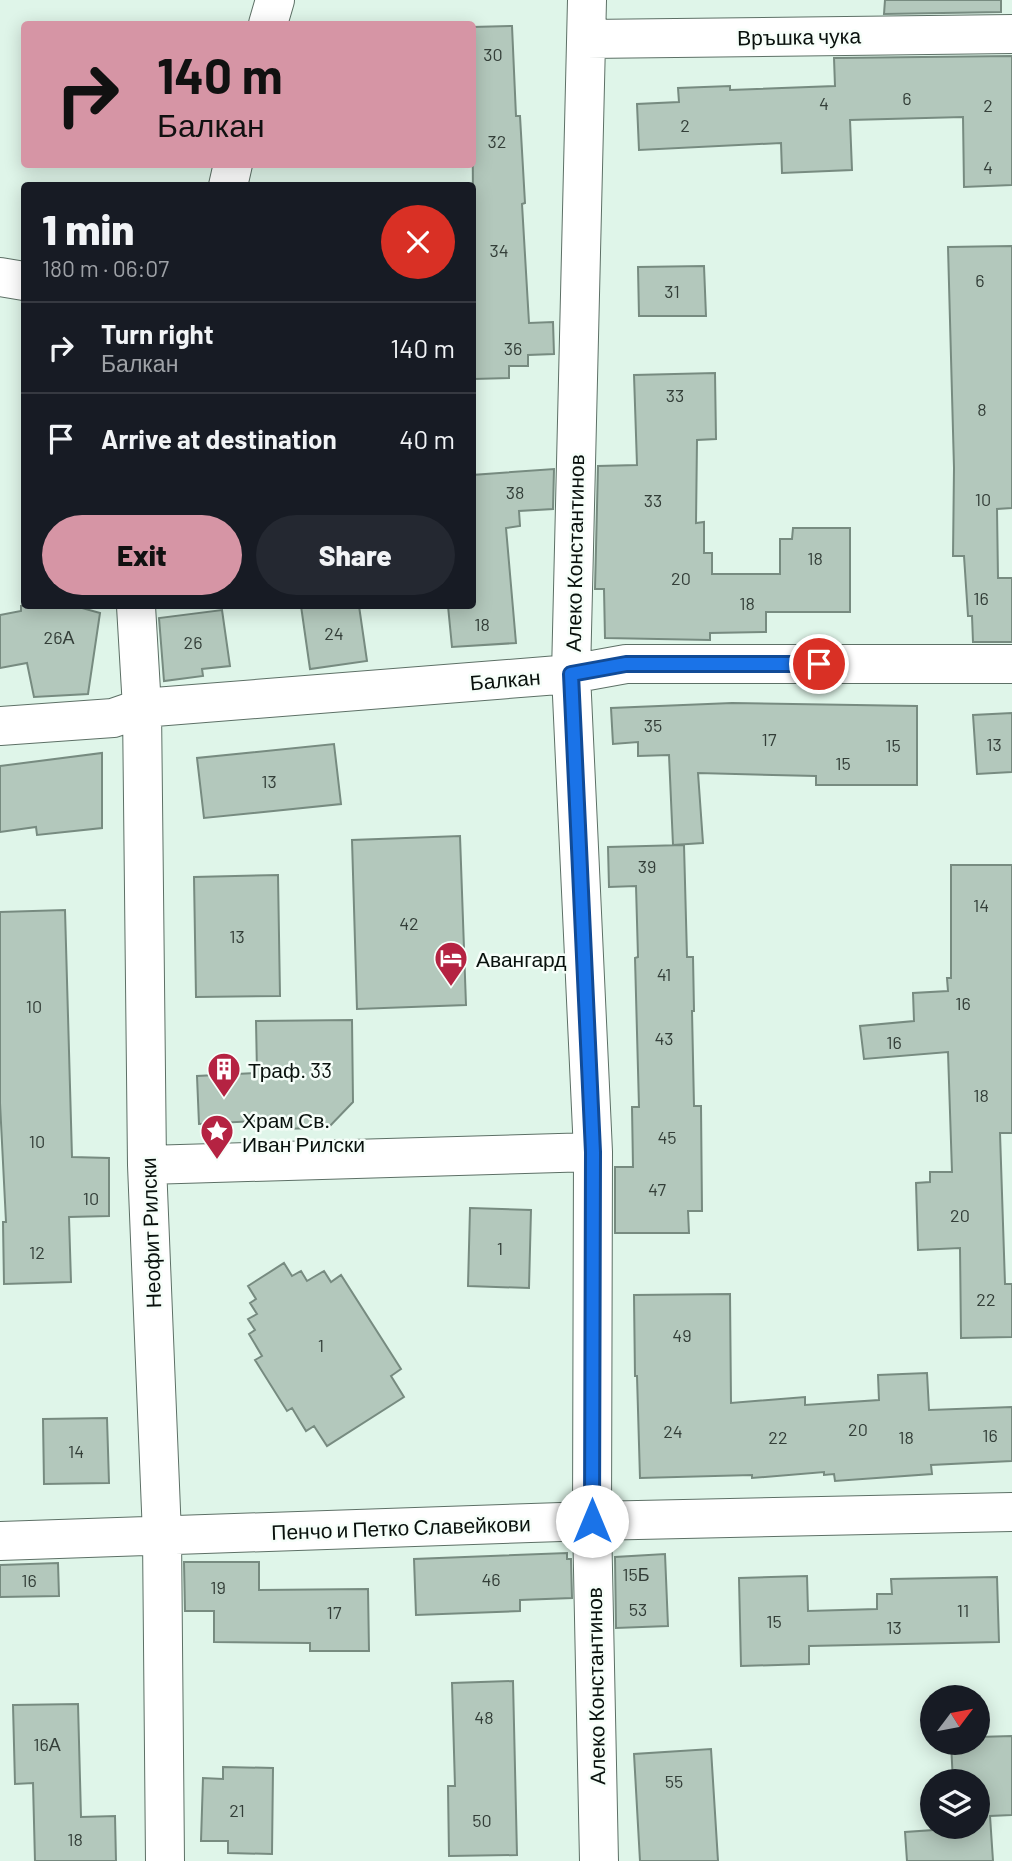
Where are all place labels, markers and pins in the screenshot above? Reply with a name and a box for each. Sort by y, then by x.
pin [789,634,849,694]
hotel icon: Авангард [432,939,470,988]
place label: Авангард [476,946,567,971]
building icon: Траф. 33 [205,1050,243,1099]
place label: Траф. 33 [248,1057,332,1082]
place label: Храм Св. Иван Рилски [242,1107,365,1156]
place icon: Храм Св. Иван Рилски [198,1112,236,1161]

